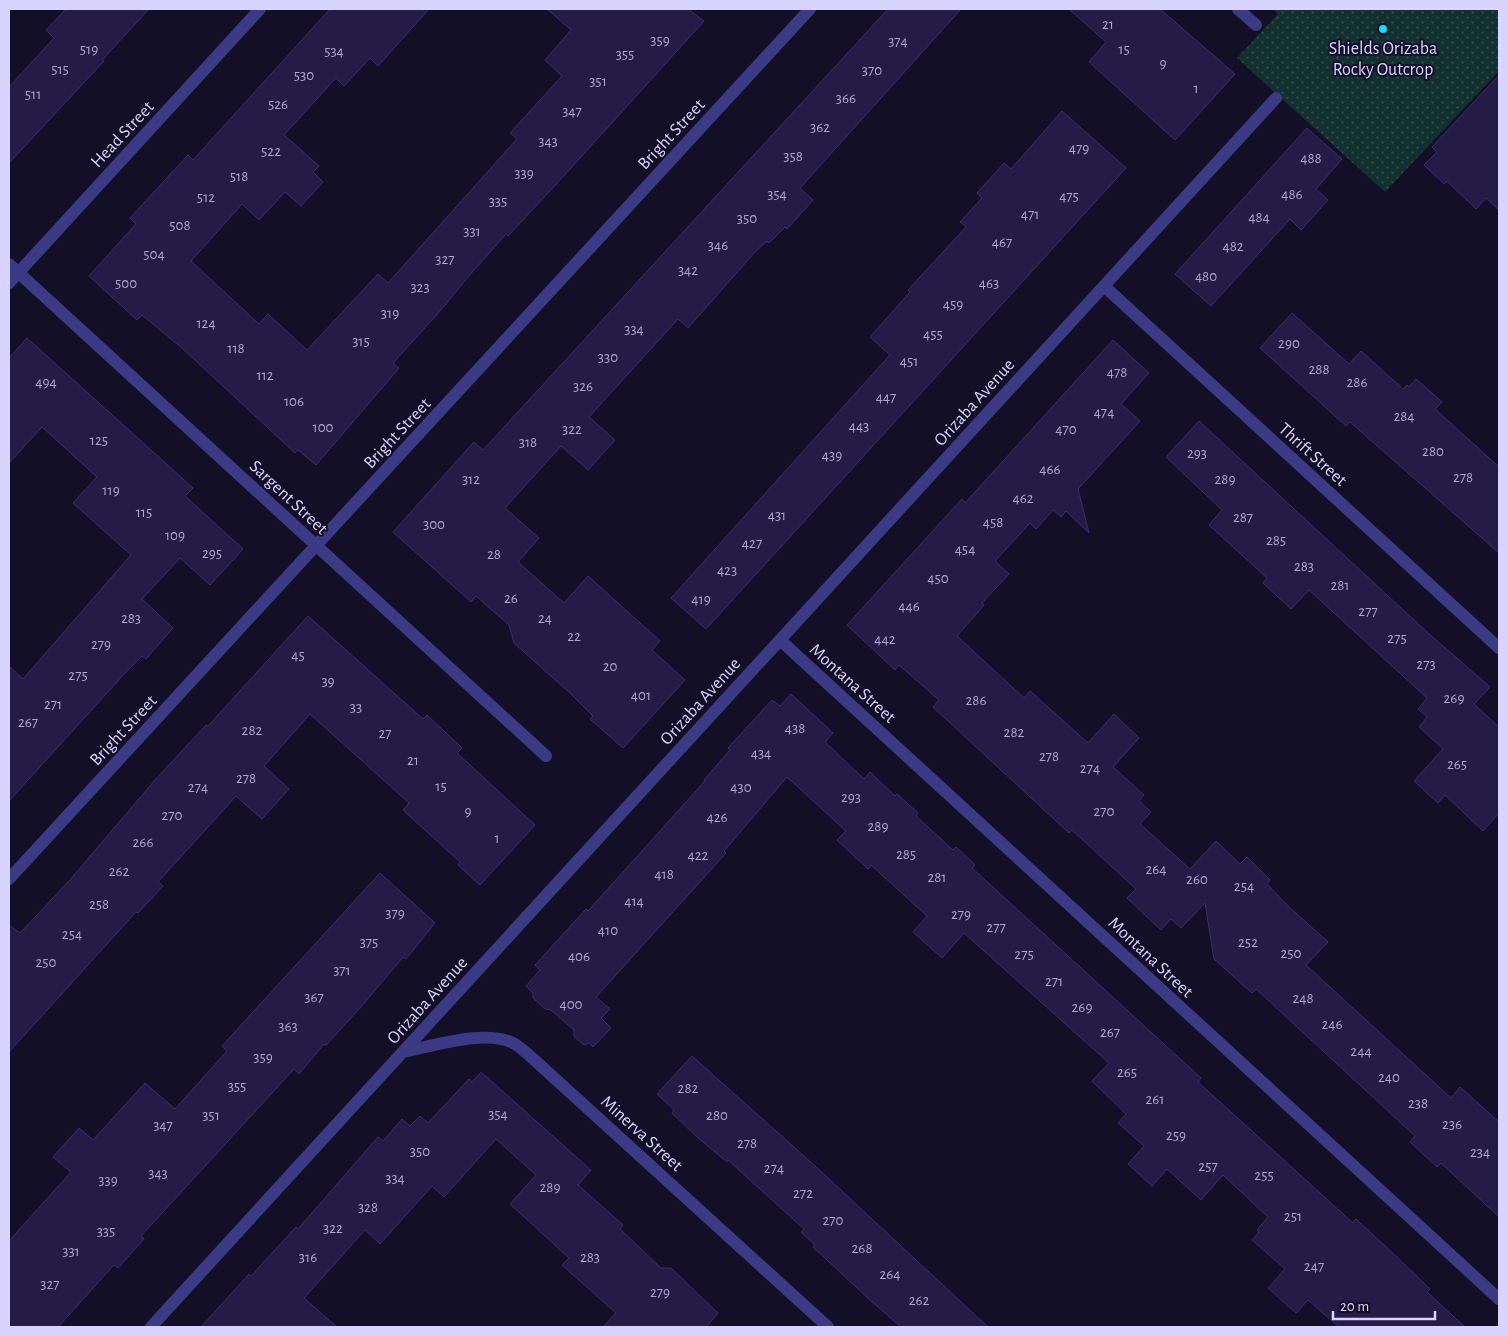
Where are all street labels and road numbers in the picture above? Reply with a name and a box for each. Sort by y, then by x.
street label: Bright Street [635,96,709,173]
street label: Head Street [88,98,158,171]
street label: Orizaba Avenue [931,356,1018,450]
street label: Bright Street [361,395,435,472]
street label: Thrift Street [1275,420,1350,490]
street label: Sargent Street [246,457,331,538]
street label: Montana Street [806,641,899,727]
street label: Orizaba Avenue [657,655,744,749]
street label: Bright Street [87,692,161,769]
street label: Montana Street [1104,914,1196,1002]
street label: Orizaba Avenue [384,954,471,1048]
street label: Minerva Street [597,1093,686,1175]

